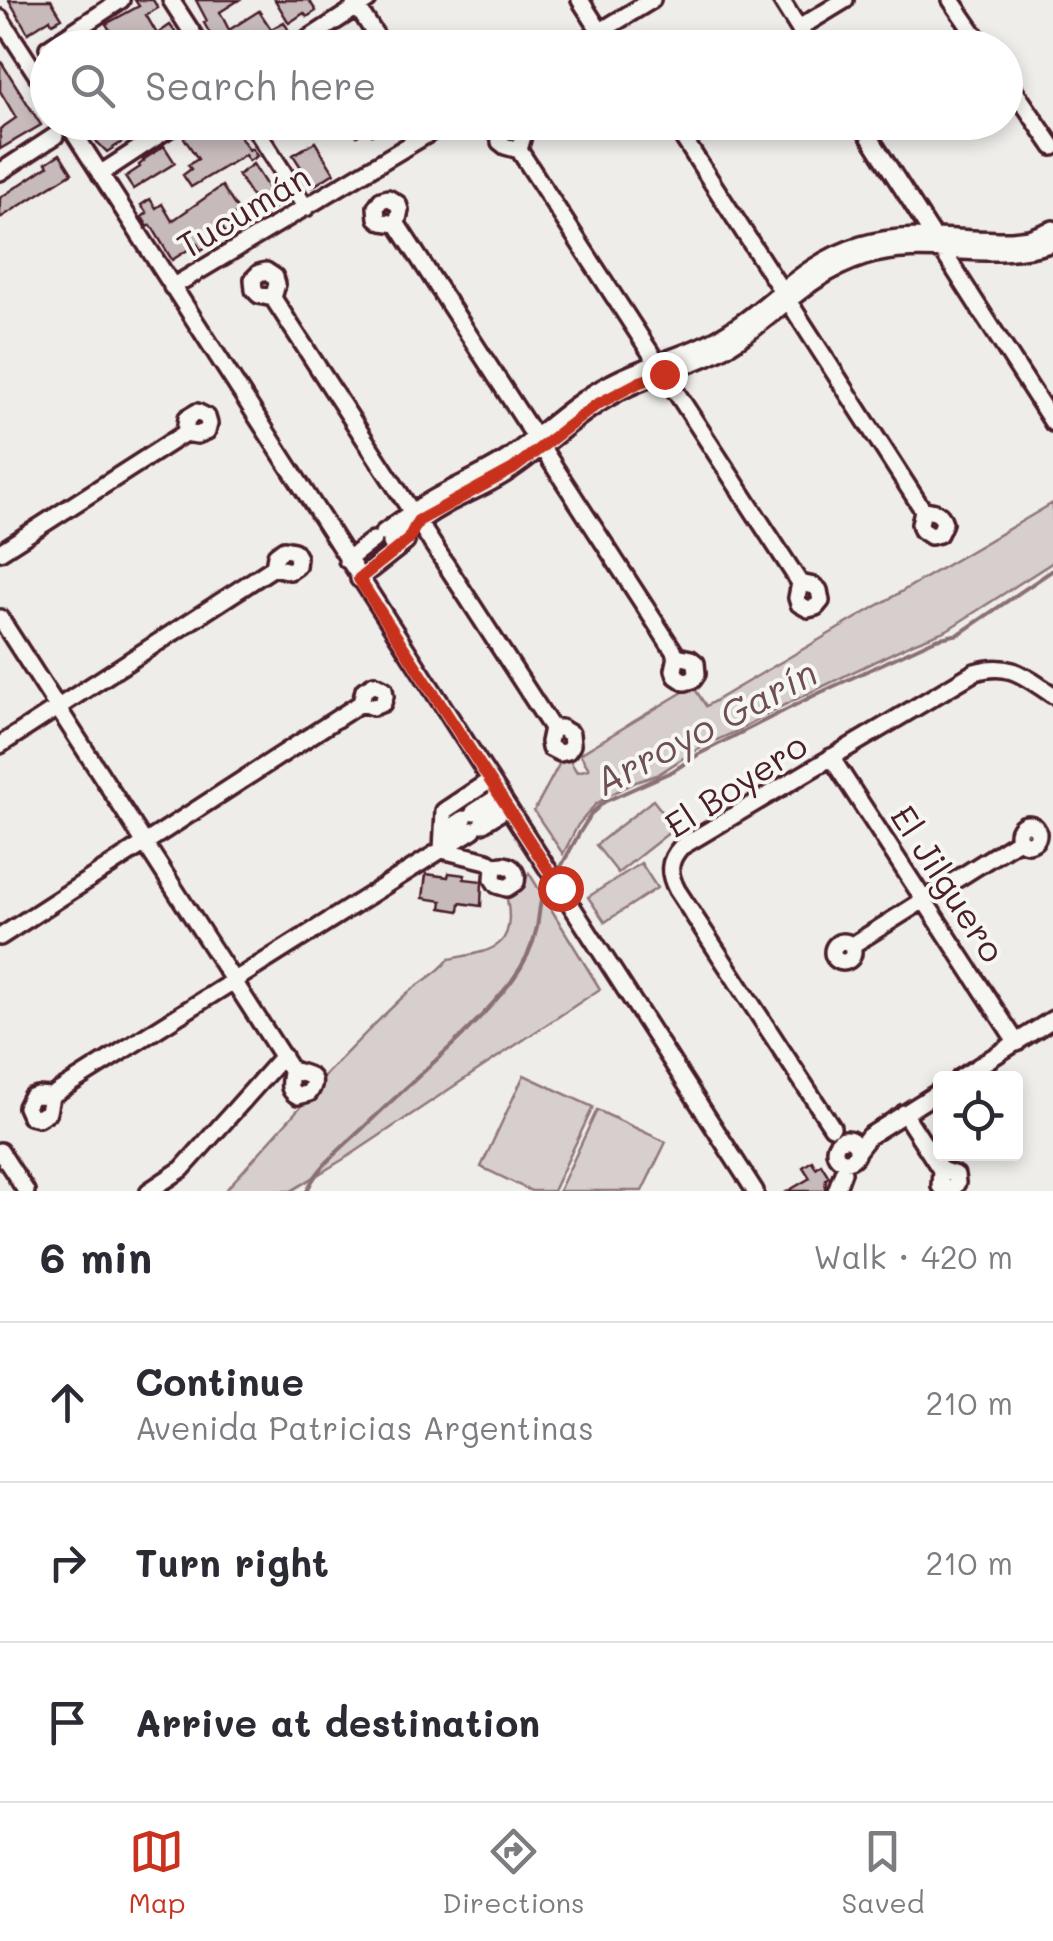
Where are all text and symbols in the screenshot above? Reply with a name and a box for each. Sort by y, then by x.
search box [30,30,1023,140]
icon: search [65,58,120,113]
text: Search here [145,60,376,110]
street label: Tucumán [168,152,318,268]
route end [642,352,688,398]
water label: Arroyo Garín [585,646,825,806]
street label: El Boyero [655,721,815,847]
street label: El Jilguero [881,796,1017,970]
route start [538,866,584,912]
map controls [933,1071,1023,1161]
button: locate [933,1071,1023,1161]
text: 6 min [40,1229,152,1284]
text: Walk · 420 m [813,1235,1013,1277]
text: Continue [135,1356,304,1406]
icon: ahead [40,1375,95,1430]
text: 210 m [925,1381,1013,1423]
text: Avenida Patricias Argentinas [135,1406,594,1448]
icon: right [40,1535,95,1590]
text: Turn right [135,1537,329,1587]
text: 210 m [925,1541,1013,1583]
icon: arrive [40,1695,95,1750]
text: Arrive at destination [135,1697,540,1747]
tab: Map [128,1824,185,1920]
tab: Directions [442,1824,585,1920]
tab: Saved [841,1824,925,1920]

